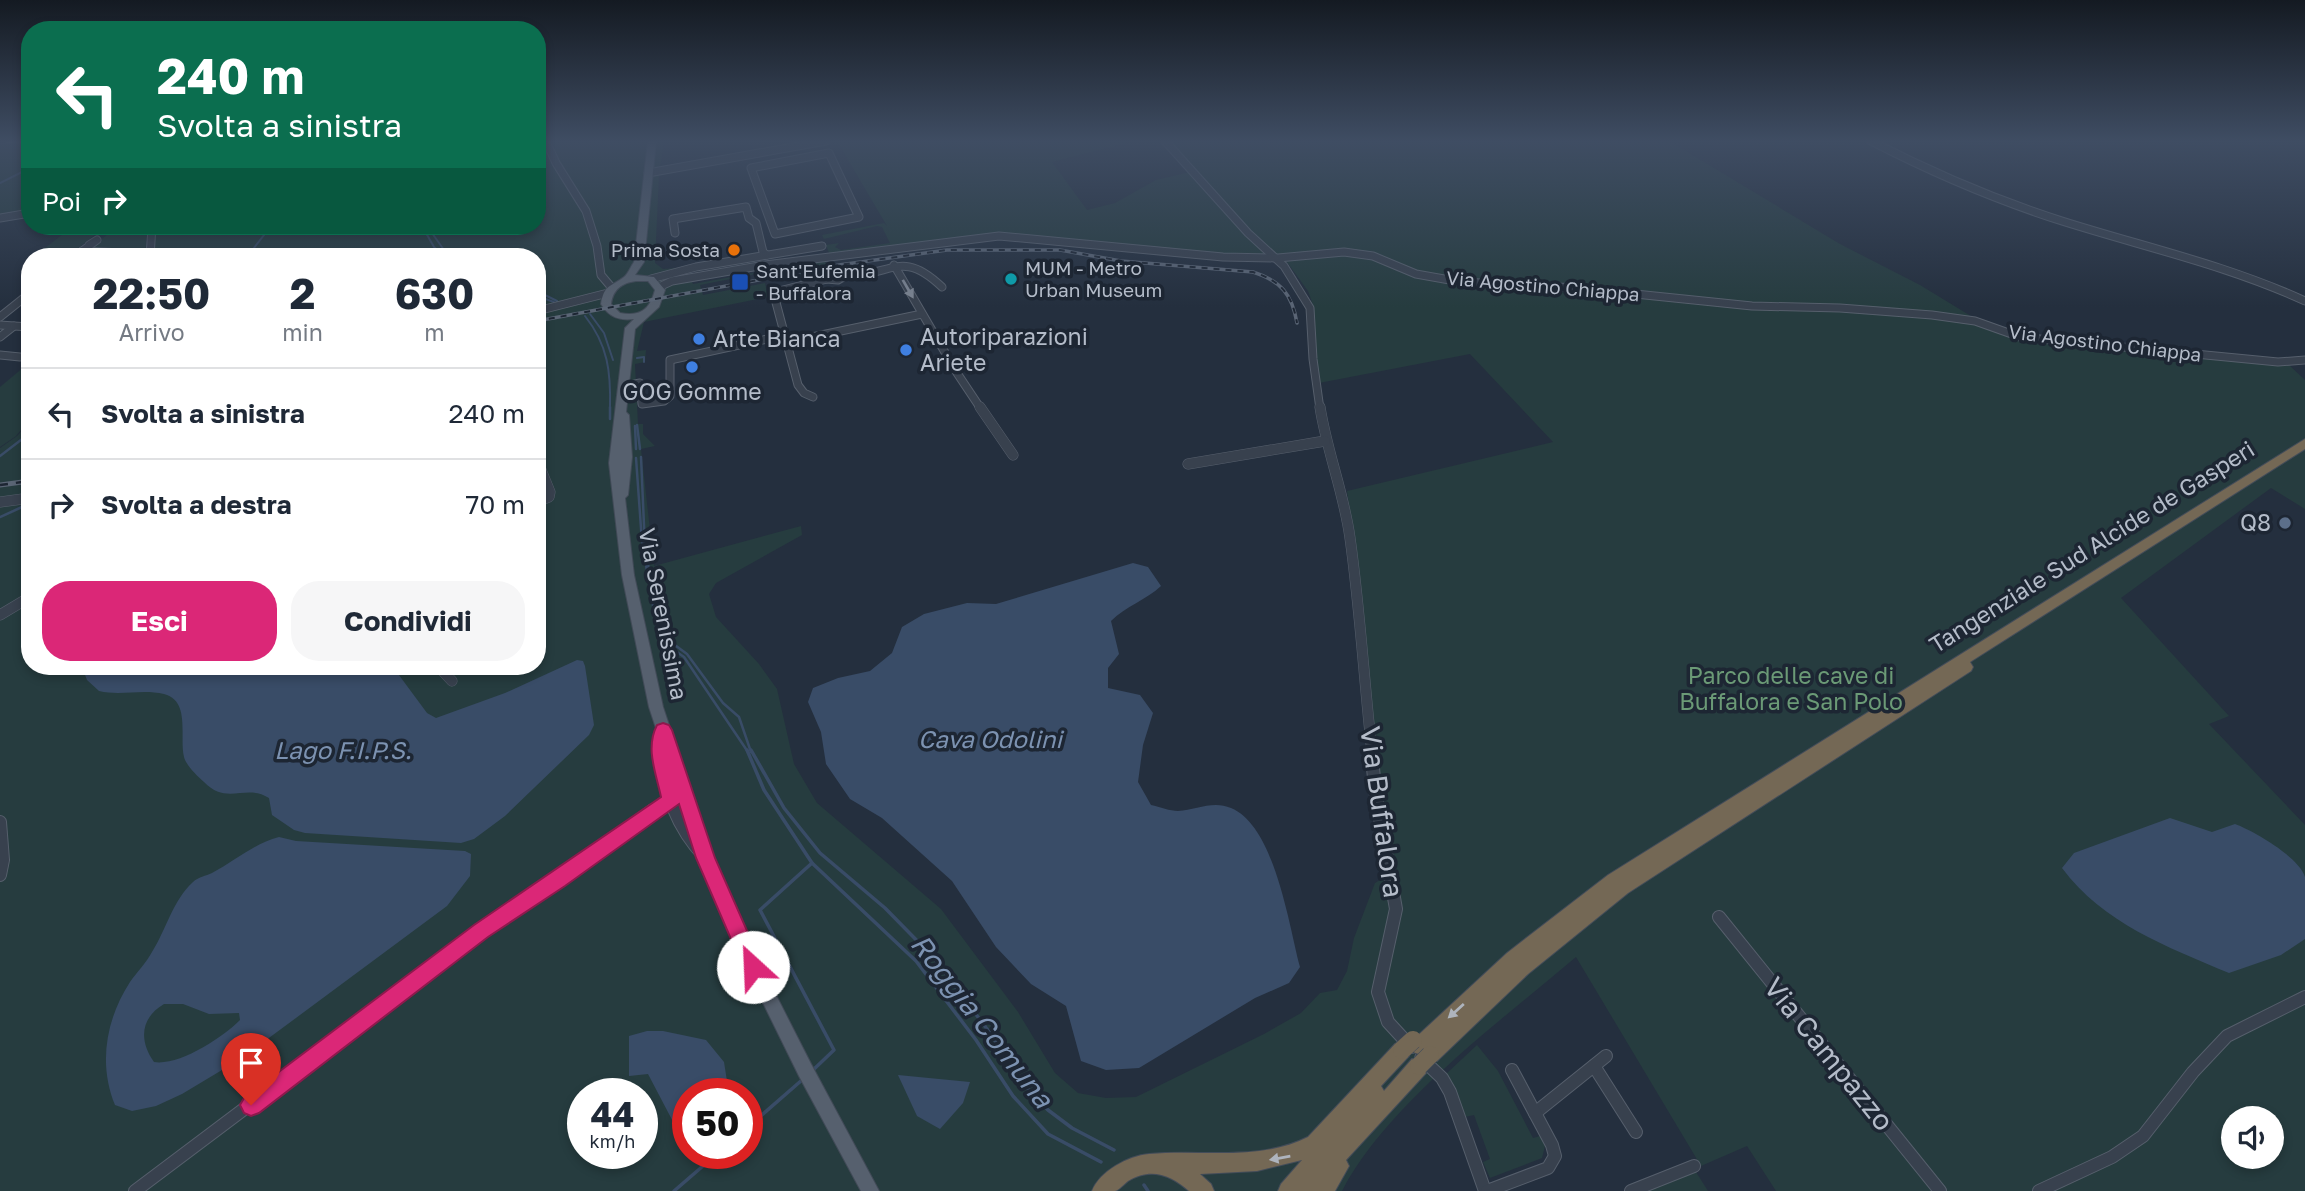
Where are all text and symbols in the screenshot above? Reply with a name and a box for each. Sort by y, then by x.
text: 240 m [157,46,305,105]
icon: left [42,49,133,140]
text: Svolta a sinistra [157,106,402,144]
icon: right [95,182,133,220]
text: Poi [42,186,81,217]
place label: Prima Sosta [611,238,720,261]
marker: Prima Sosta [726,242,742,258]
place label: MUM - Metro Urban Museum [1025,256,1162,301]
place label: Sant'Eufemia - Buffalora [756,259,876,304]
street label: Via Agostino Chiappa [1445,266,1641,305]
text: 22:50 [93,268,210,318]
text: 2 [290,268,315,318]
text: 630 [395,268,474,318]
marker: MUM - Metro Urban Museum [1003,271,1019,287]
marker: Sant'Eufemia - Buffalora [730,272,750,292]
one-way arrow [902,280,914,299]
text: Arrivo [119,318,184,346]
text: min [282,318,323,346]
text: m [424,318,445,346]
street label: Via Agostino Chiappa [2007,319,2203,366]
place label: Autoriparazioni Ariete [920,322,1088,376]
place label: Arte Bianca [713,324,840,352]
marker: Arte Bianca [691,331,707,347]
marker: Autoriparazioni Ariete [898,342,914,358]
marker: GOG Gomme [684,359,700,375]
place label: GOG Gomme [622,377,762,405]
icon: left [42,395,80,433]
text: Svolta a sinistra [101,398,305,429]
text: 240 m [448,398,525,429]
street label: Tangenziale Sud Alcide de Gasperi [1924,434,2259,658]
icon: right [42,486,80,524]
text: Svolta a destra [101,489,292,520]
text: 70 m [466,489,525,520]
place label: Q8 [2240,508,2271,536]
marker: Q8 [2277,515,2293,531]
street label: Via Serenissima [634,525,694,702]
button: Esci [42,581,277,661]
button: Condividi [291,581,525,661]
park label: Parco delle cave di Buffalora e San Polo [1679,661,1903,715]
water label: Cava Odolini [918,724,1065,753]
street label: Via Buffalora [1354,724,1411,900]
water label: Lago F.I.P.S. [274,735,412,765]
water label: Roggia Comuna [904,927,1061,1115]
position arrow [716,930,790,1004]
street label: Via Campazzo [1758,970,1901,1137]
one-way arrow [1447,1003,1464,1019]
pin [221,1033,281,1105]
icon: arrive [232,1044,270,1082]
speed limit sign: 50 [672,1078,763,1169]
text: 44 [591,1093,634,1135]
map controls [2221,1106,2284,1169]
button: sound [2221,1106,2284,1169]
text: km/h [590,1130,635,1152]
one-way arrow [1269,1153,1291,1164]

